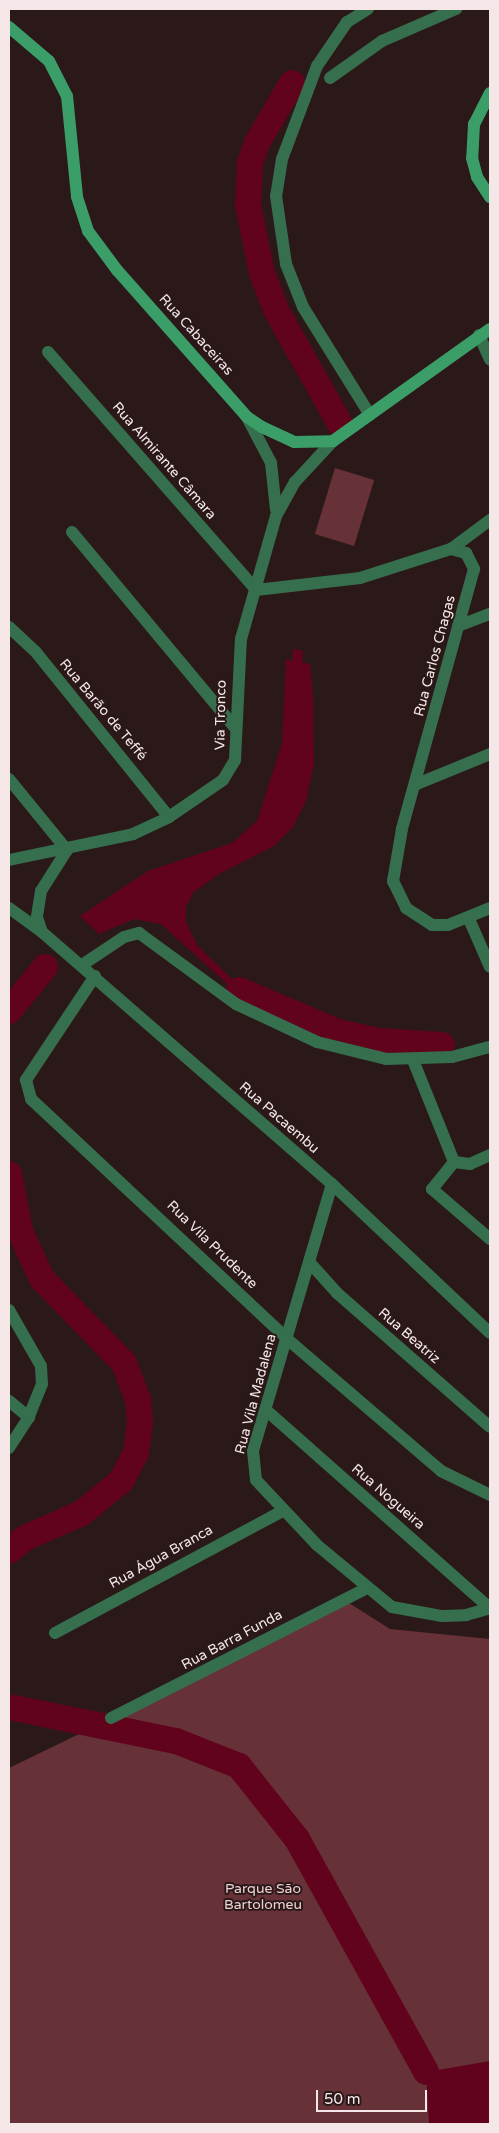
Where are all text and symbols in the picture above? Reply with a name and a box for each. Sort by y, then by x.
street label: Rua Cabaceiras [155,291,237,379]
street label: Rua Almirante Câmara [108,399,220,523]
street label: Rua Carlos Chagas [411,594,459,718]
street label: Rua Barão de Teffé [56,656,150,764]
street label: Via Tronco [212,680,230,750]
street label: Rua Pacaembu [236,1079,322,1157]
street label: Rua Vila Prudente [163,1197,261,1293]
street label: Rua Beatriz [375,1305,443,1367]
street label: Rua Vila Madalena [232,1332,280,1456]
street label: Rua Nogueira [348,1461,428,1533]
street label: Rua Água Branca [106,1522,216,1592]
street label: Rua Barra Funda [179,1606,285,1674]
park label: Parque São Bartolomeu [224,1881,302,1914]
scale bar [319,2080,430,2112]
text: 50 m [324,2090,361,2108]

